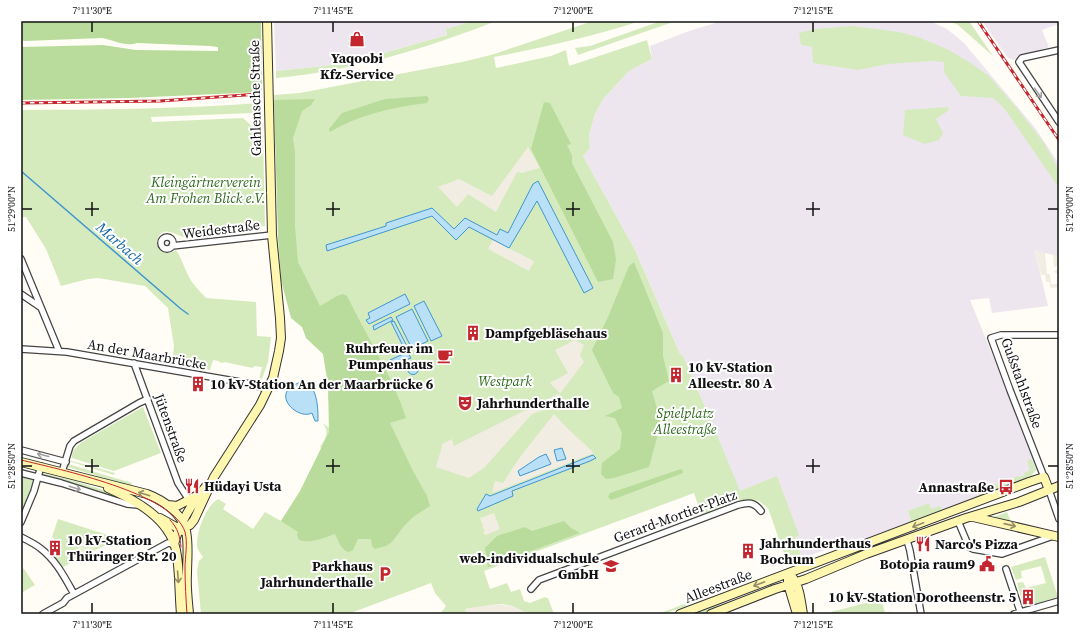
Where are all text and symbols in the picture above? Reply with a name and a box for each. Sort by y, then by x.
text: 7°11'30"E [72,4,112,17]
text: 7°11'45"E [313,4,353,17]
text: 7°12'00"E [553,4,593,17]
text: 7°12'15"E [793,4,833,17]
shop icon: Yaqoobi Kfz-Service [348,30,366,48]
street label: Gahlensche Straße [244,40,266,156]
place label: Yaqoobi Kfz-Service [320,48,394,84]
one-way arrow [1034,87,1042,98]
park label: Kleingärtnerverein Am Frohen Blick e.V. [145,172,266,208]
text: 51°29'00"N [5,186,18,232]
text: 51°29'00"N [1063,186,1076,232]
street label: Weidestraße [181,214,261,244]
water label: Marbach [91,216,148,269]
place label: Dampfgebläsehaus [485,323,608,343]
building icon: Dampfgebläsehaus [464,324,482,342]
street label: An der Maarbrücke [86,334,208,374]
street label: Gußstahlstraße [996,335,1048,431]
place label: Ruhrfeuer im Pumpenhaus [346,338,434,374]
cafe icon: Ruhrfeuer im Pumpenhaus [436,347,454,365]
place label: 10 kV-Station Alleestr. 80 A [688,357,773,393]
building icon: 10 kV-Station Alleestr. 80 A [667,366,685,384]
park label: Westpark [478,371,532,391]
place label: 10 kV-Station An der Maarbrücke 6 [210,374,434,394]
building icon: 10 kV-Station An der Maarbrücke 6 [189,375,207,393]
street label: Jütenstraße [149,390,193,465]
place label: Jahrhunderthalle [476,393,589,413]
theatre icon: Jahrhunderthalle [456,394,474,412]
park label: Spielplatz Alleestraße [653,403,717,439]
text: 51°28'50"N [5,443,18,489]
text: 51°28'50"N [1063,443,1076,489]
one-way arrow [37,451,50,459]
place label: Hüdayi Usta [204,476,282,496]
restaurant icon: Hüdayi Usta [183,477,201,495]
place label: Annastraße [918,477,994,497]
bus stop icon: Annastraße [997,478,1015,496]
street label: Gerard-Mortier-Platz [611,484,740,548]
one-way arrow [69,485,82,492]
one-way arrow [139,489,151,497]
one-way arrow [913,522,925,530]
one-way arrow [1004,522,1017,529]
place label: 10 kV-Station Thüringer Str. 20 [67,530,177,566]
place label: Jahrhunderthaus Bochum [759,533,871,569]
place label: Narco's Pizza [935,534,1019,554]
restaurant icon: Narco's Pizza [914,535,932,553]
building icon: 10 kV-Station Thüringer Str. 20 [46,539,64,557]
building icon: Jahrhunderthaus Bochum [739,542,757,560]
place label: web-individualschule GmbH [459,548,599,584]
place label: Botopia raum9 [880,554,975,574]
public building icon: Botopia raum9 [978,555,996,573]
place label: Parkhaus Jahrhunderthalle [260,556,374,592]
school or university icon: web-individualschule GmbH [602,557,620,575]
street label: Alleestraße [681,564,755,608]
parking icon: Parkhaus Jahrhunderthalle [376,565,394,583]
one-way arrow [175,570,182,583]
one-way arrow [754,581,766,589]
place label: 10 kV-Station Dorotheenstr. 5 [828,587,1016,607]
building icon: 10 kV-Station Dorotheenstr. 5 [1019,588,1037,606]
text: 7°11'30"E [72,618,112,631]
text: 7°11'45"E [313,618,353,631]
text: 7°12'00"E [553,618,593,631]
text: 7°12'15"E [793,618,833,631]

